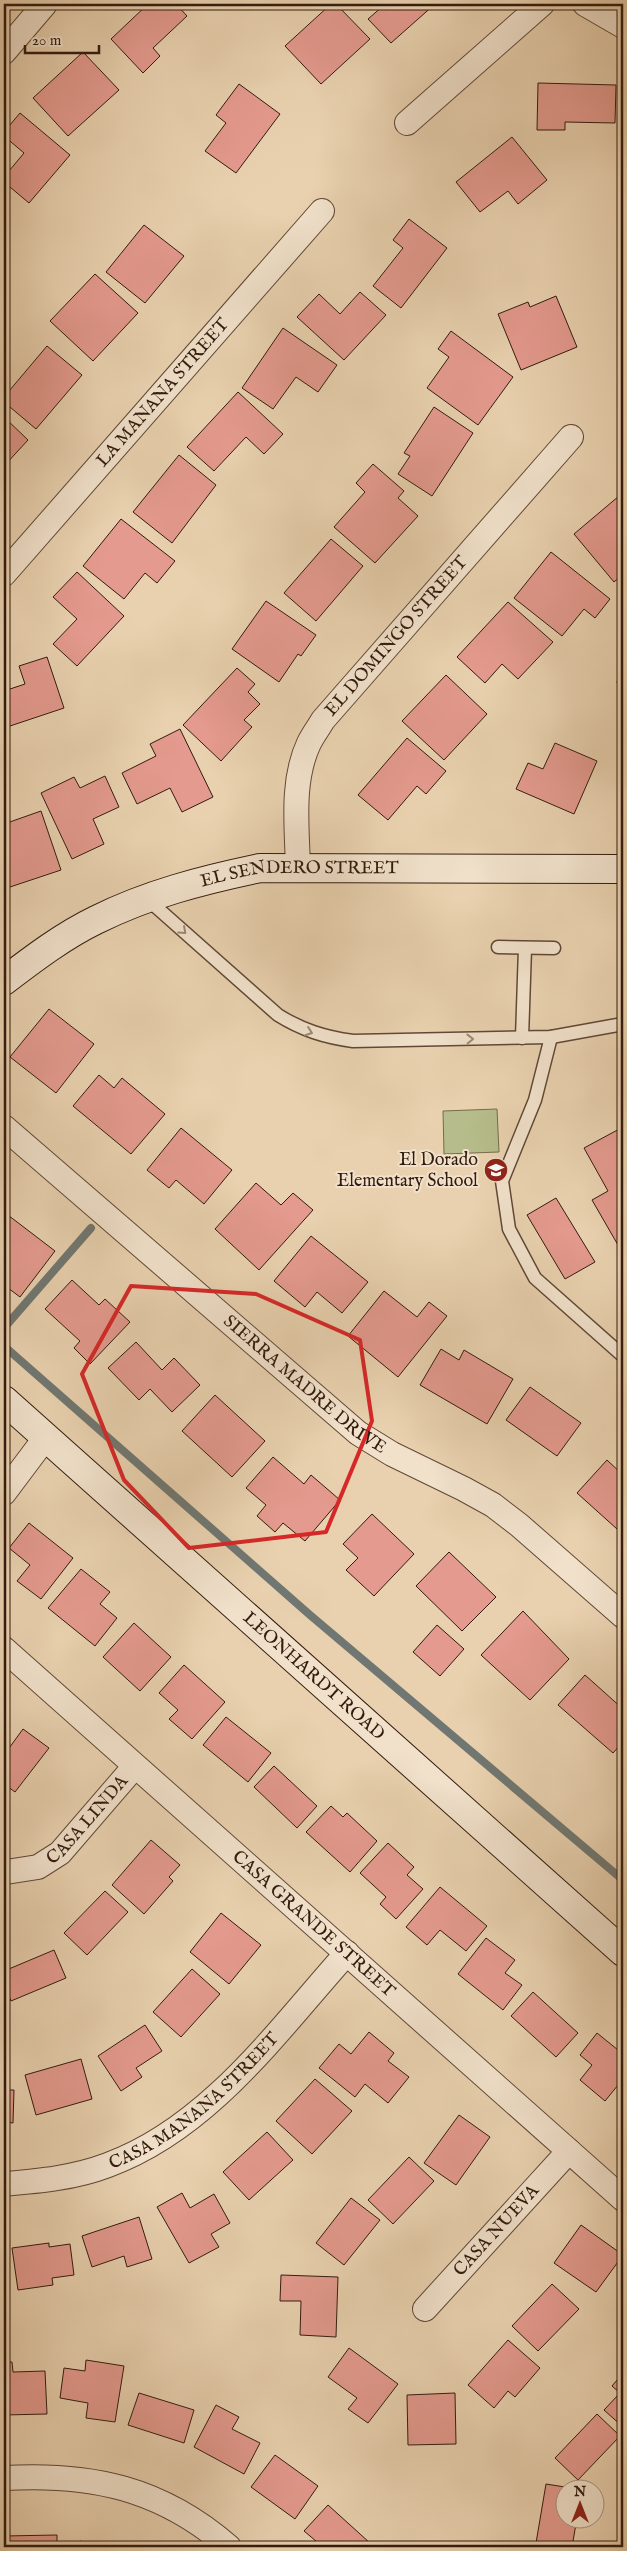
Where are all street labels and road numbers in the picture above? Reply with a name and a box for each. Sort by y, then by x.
street label: LA MANANA STREET [91,313,234,472]
street label: EL DOMINGO STREET [320,551,473,721]
street label: EL SENDERO STREET [198,855,399,893]
street label: SIERRA MADRE DRIVE [218,1310,390,1459]
street label: LEONHARDT ROAD [238,1607,390,1746]
street label: CASA LINDA [42,1770,134,1870]
street label: CASA GRANDE STREET [227,1845,400,2003]
street label: CASA MANANA STREET [105,2028,284,2175]
street label: CASA NUEVA [449,2179,545,2281]

